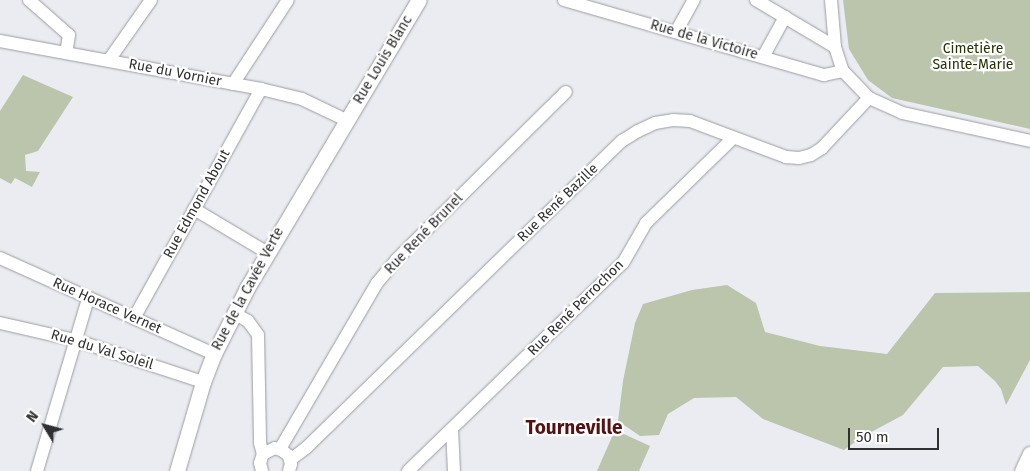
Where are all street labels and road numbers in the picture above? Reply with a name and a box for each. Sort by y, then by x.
street label: Rue Louis Blanc [350,13,416,107]
street label: Rue de la Victoire [648,17,760,63]
street label: Rue du Vornier [127,56,223,90]
street label: Rue Edmond About [160,147,234,261]
street label: Rue René Bazille [514,160,602,246]
street label: Rue René Brunel [381,190,467,278]
street label: Rue de la Cavée Verte [208,225,288,353]
street label: Rue René Perrochon [525,257,627,359]
street label: Rue Horace Vernet [50,274,164,338]
street label: Rue du Val Soleil [49,326,155,374]

